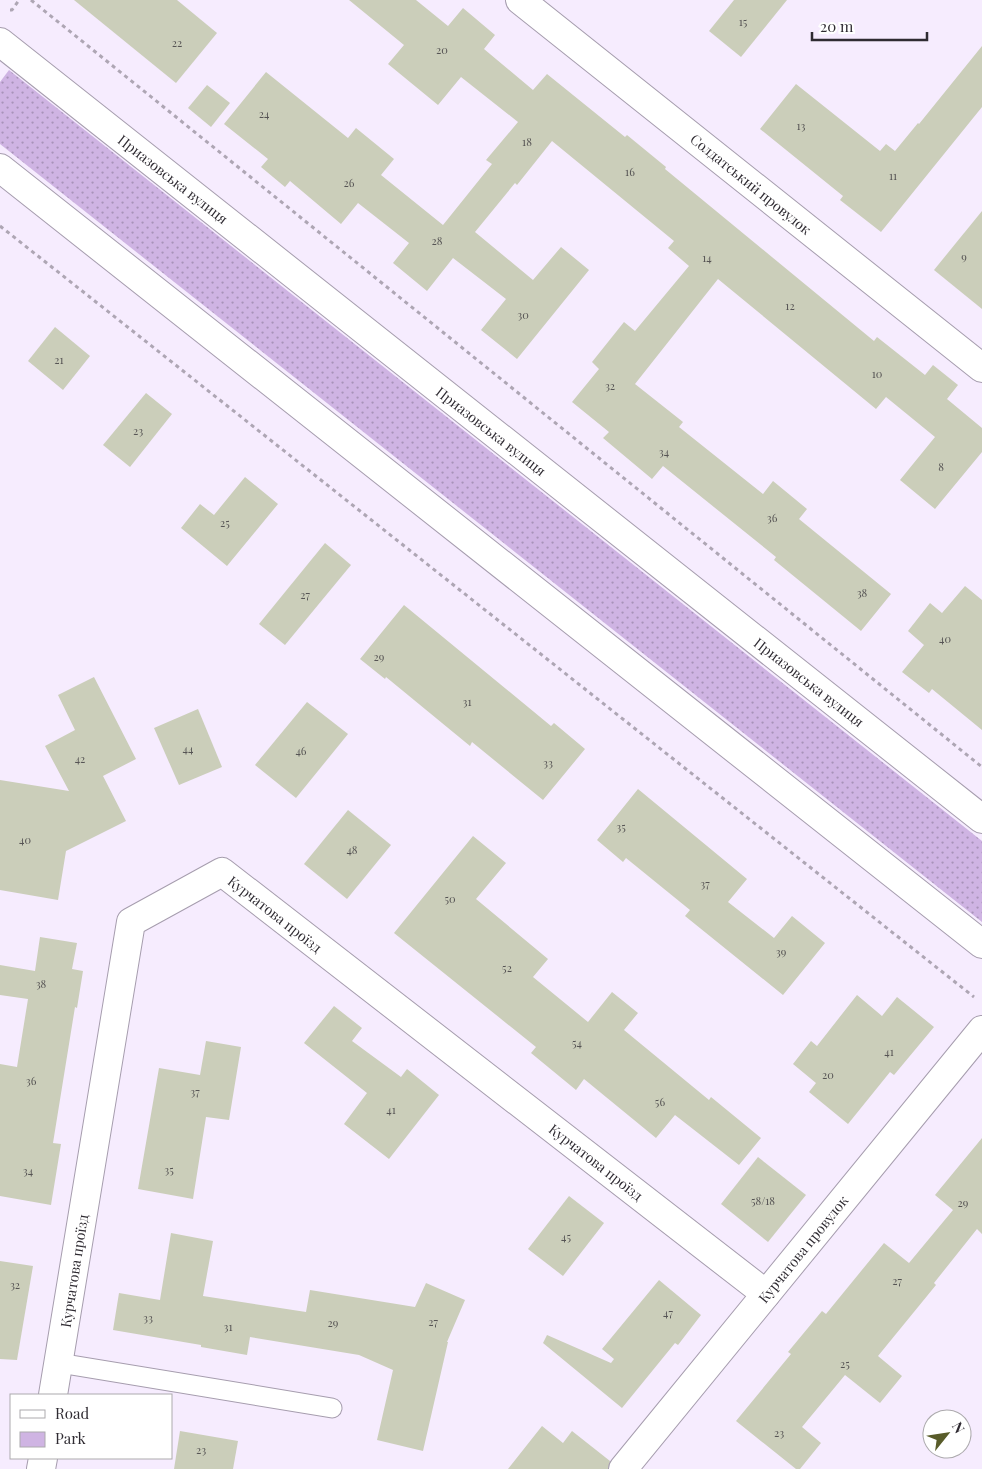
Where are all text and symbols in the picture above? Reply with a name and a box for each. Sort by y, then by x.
scale bar [812,10,927,42]
house number: 15 [739,14,748,29]
text: 20 m [820,16,854,36]
house number: 22 [172,35,182,50]
house number: 20 [436,42,448,57]
house number: 24 [259,106,270,121]
house number: 13 [797,118,805,133]
street label: Солдатський провулок [687,129,815,239]
street label: Приазовська вулиця [114,130,232,228]
house number: 18 [522,134,532,149]
house number: 16 [625,164,635,179]
house number: 11 [889,168,897,183]
house number: 26 [344,175,355,190]
house number: 28 [432,233,443,248]
house number: 9 [961,249,967,264]
house number: 14 [702,250,712,265]
house number: 12 [785,298,795,313]
house number: 30 [517,307,529,322]
house number: 21 [54,352,64,367]
house number: 10 [872,366,883,381]
house number: 32 [605,378,615,393]
street label: Приазовська вулиця [432,382,550,480]
house number: 23 [133,423,143,438]
house number: 34 [659,444,670,459]
house number: 8 [938,459,944,474]
house number: 36 [767,510,778,525]
house number: 25 [220,515,230,530]
house number: 38 [857,585,868,600]
house number: 27 [300,587,310,602]
house number: 40 [939,631,951,646]
street label: Приазовська вулиця [750,633,868,731]
house number: 29 [374,649,385,664]
house number: 31 [462,694,472,709]
house number: 44 [183,741,194,756]
house number: 46 [295,743,307,758]
house number: 42 [75,751,85,766]
house number: 33 [543,755,553,770]
house number: 35 [616,819,626,834]
house number: 40 [19,832,31,847]
house number: 48 [346,842,358,857]
street label: Курчатова проїзд [224,871,326,957]
house number: 37 [700,876,710,891]
house number: 50 [444,891,456,906]
house number: 39 [776,944,787,959]
house number: 52 [502,960,512,975]
house number: 38 [36,976,47,991]
house number: 54 [572,1035,583,1050]
house number: 41 [884,1044,894,1059]
house number: 20 [822,1067,834,1082]
house number: 36 [26,1073,37,1088]
house number: 37 [190,1084,200,1099]
house number: 56 [655,1094,665,1109]
house number: 41 [386,1102,396,1117]
street label: Курчатова проїзд [545,1119,647,1205]
house number: 35 [164,1162,174,1177]
house number: 34 [23,1163,34,1178]
street label: Курчатова провулок [754,1191,852,1307]
house number: 58/18 [751,1193,775,1208]
house number: 29 [958,1195,969,1210]
street label: Курчатова проїзд [56,1212,92,1329]
house number: 45 [561,1229,571,1244]
house number: 27 [892,1273,902,1288]
house number: 32 [10,1277,20,1292]
house number: 47 [663,1305,673,1320]
house number: 33 [143,1310,153,1325]
house number: 27 [428,1314,438,1329]
house number: 29 [328,1315,339,1330]
house number: 31 [223,1319,233,1334]
house number: 25 [840,1356,850,1371]
legend [10,1394,172,1459]
text: Road [55,1403,89,1423]
north arrow [922,1409,972,1459]
text: N [948,1418,969,1436]
house number: 23 [774,1425,784,1440]
text: Park [55,1428,87,1448]
house number: 23 [196,1442,206,1457]

